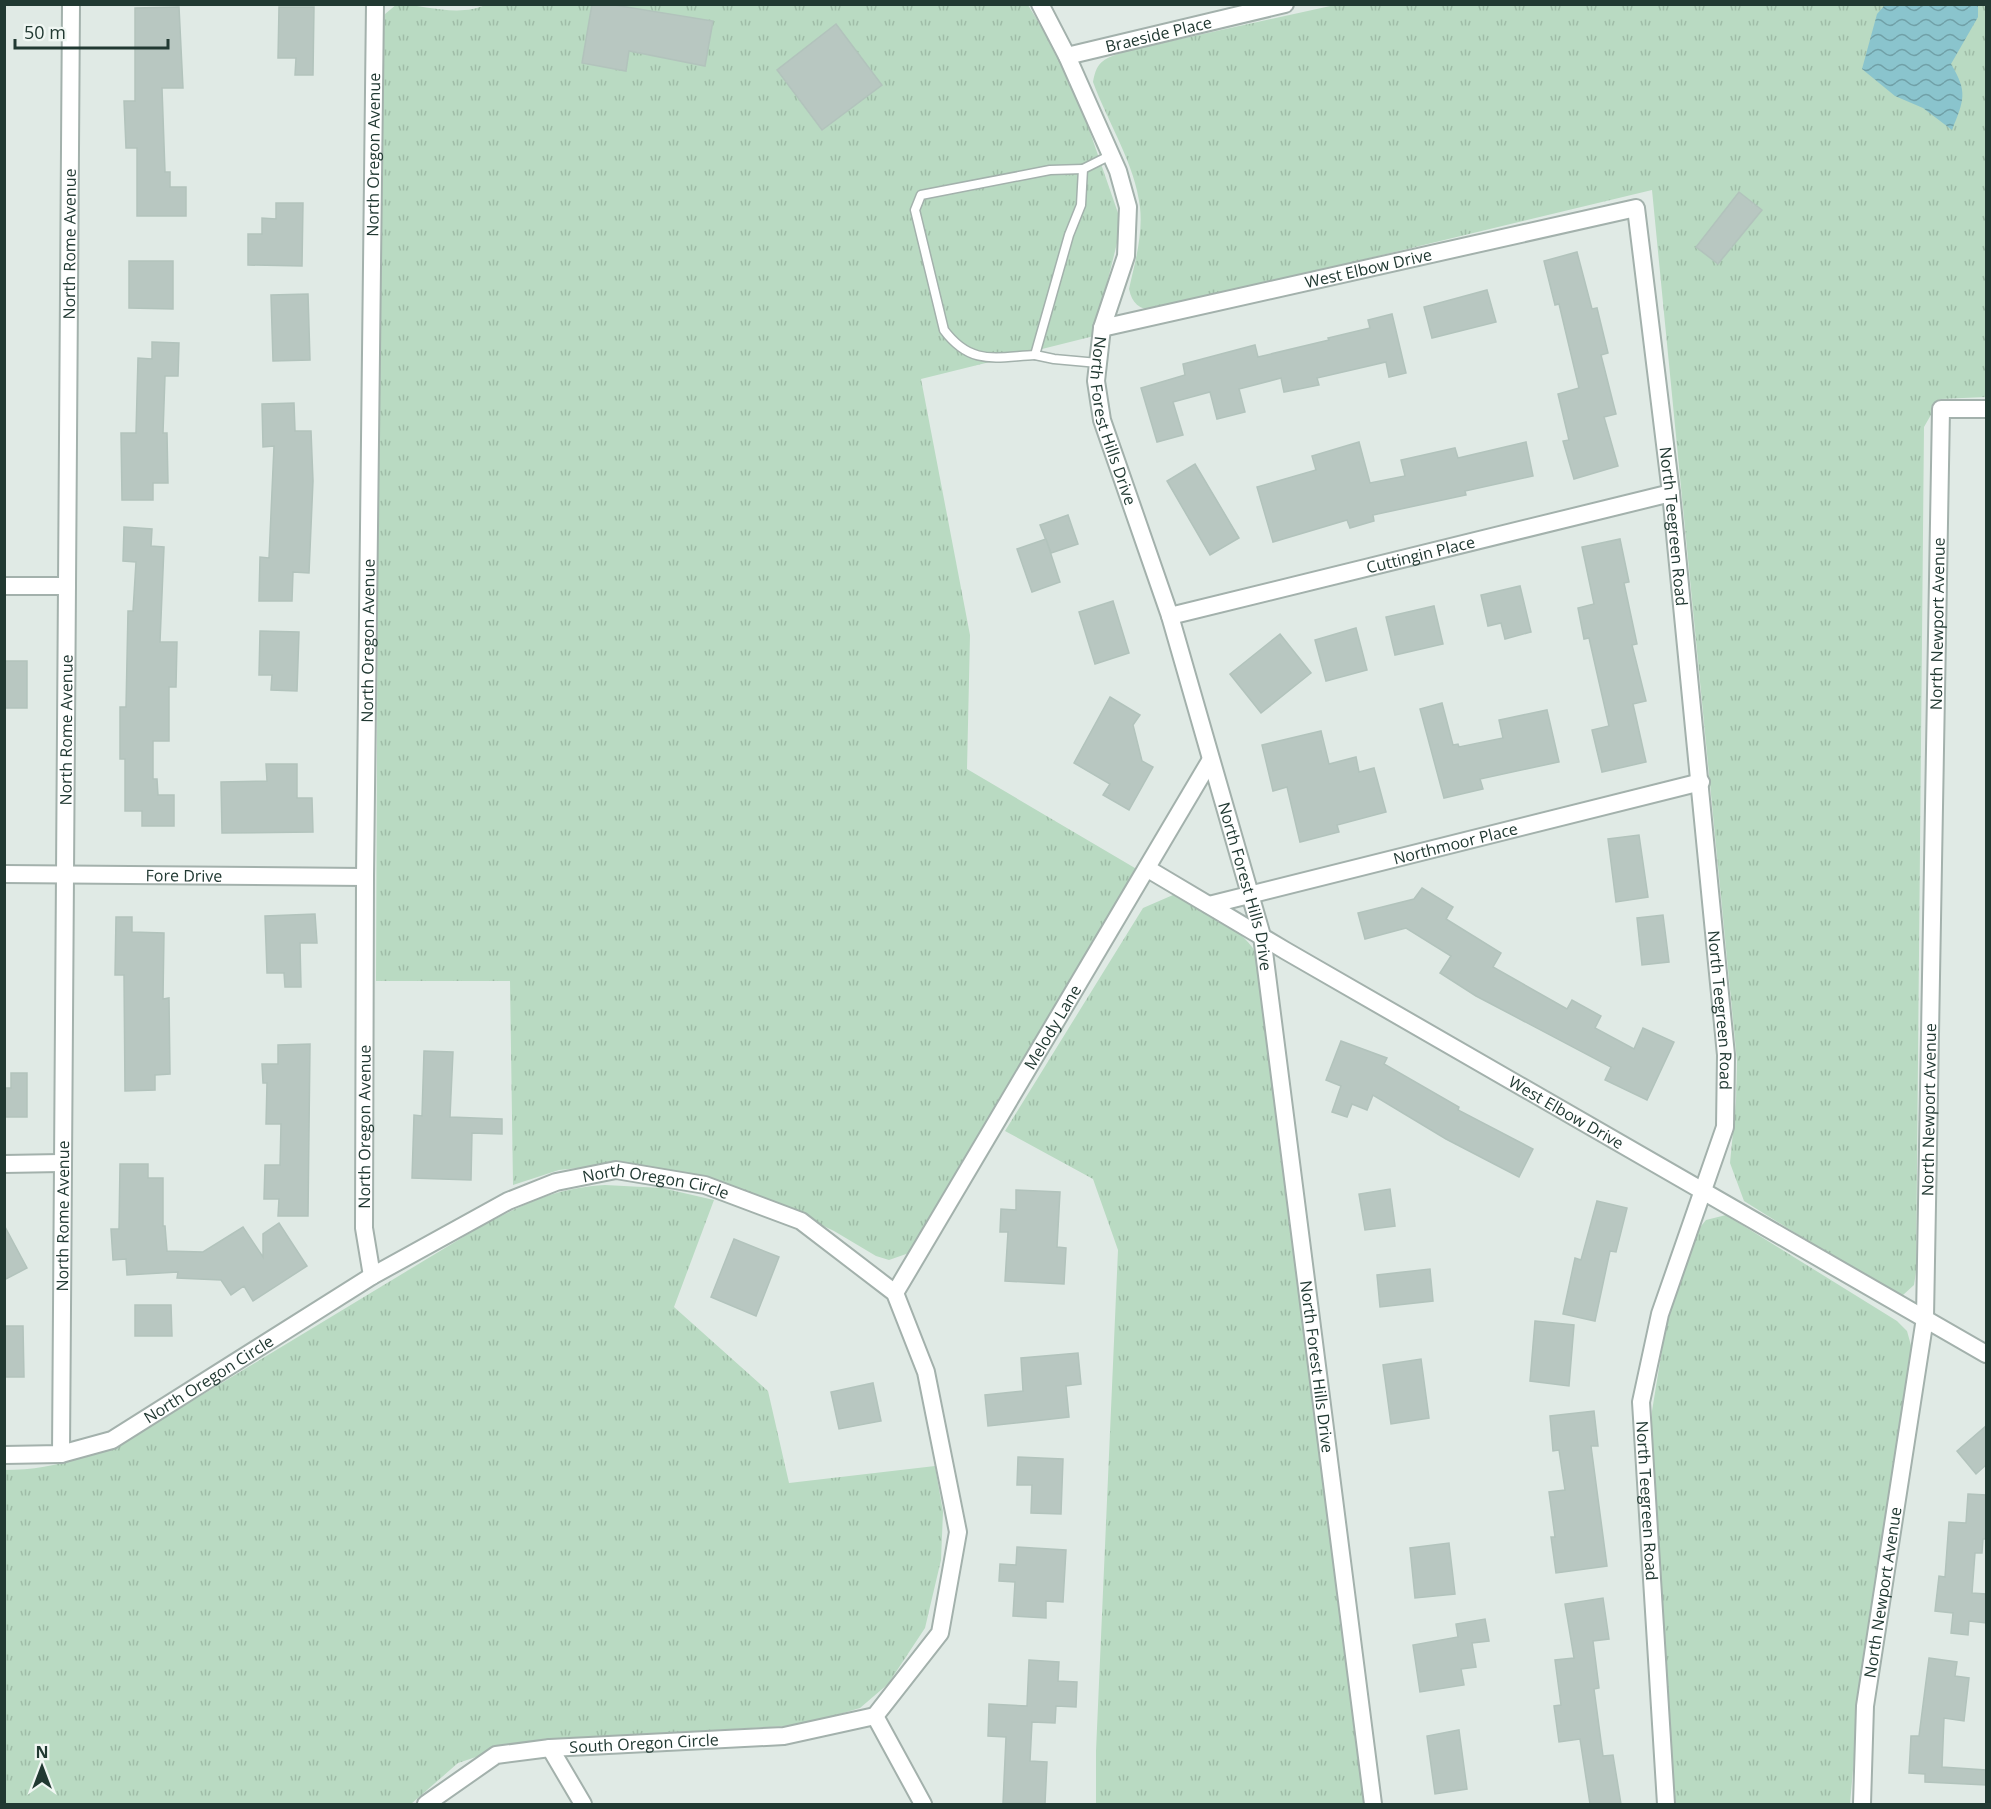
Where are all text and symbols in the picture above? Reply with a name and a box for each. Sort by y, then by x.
street label: Braeside Place [1103,11,1214,57]
scale bar [15,12,168,50]
text: 50 m [24,20,66,44]
street label: North Oregon Avenue [361,73,385,237]
street label: North Rome Avenue [58,168,81,320]
street label: West Elbow Drive [1303,243,1434,293]
street label: North Forest Hills Drive [1085,335,1142,508]
street label: North Teegreen Road [1654,446,1693,607]
street label: Cuttingin Place [1364,531,1477,578]
street label: North Newport Avenue [1925,537,1950,710]
street label: North Oregon Avenue [356,559,380,723]
street label: North Rome Avenue [54,654,78,806]
street label: North Forest Hills Drive [1213,800,1277,972]
street label: Northmoor Place [1391,817,1520,870]
street label: Fore Drive [146,864,222,887]
street label: North Teegreen Road [1703,929,1737,1090]
street label: Melody Lane [1019,981,1086,1074]
street label: North Newport Avenue [1916,1023,1941,1196]
street label: North Oregon Avenue [353,1045,376,1209]
street label: West Elbow Drive [1505,1071,1628,1154]
street label: North Rome Avenue [51,1140,74,1292]
street label: North Oregon Circle [580,1159,732,1204]
street label: North Forest Hills Drive [1295,1279,1339,1454]
street label: North Oregon Circle [139,1330,278,1428]
street label: North Teegreen Road [1631,1420,1663,1581]
street label: North Newport Avenue [1858,1505,1907,1679]
street label: South Oregon Circle [569,1728,719,1758]
north arrow [12,1737,72,1797]
text: N [35,1741,49,1763]

